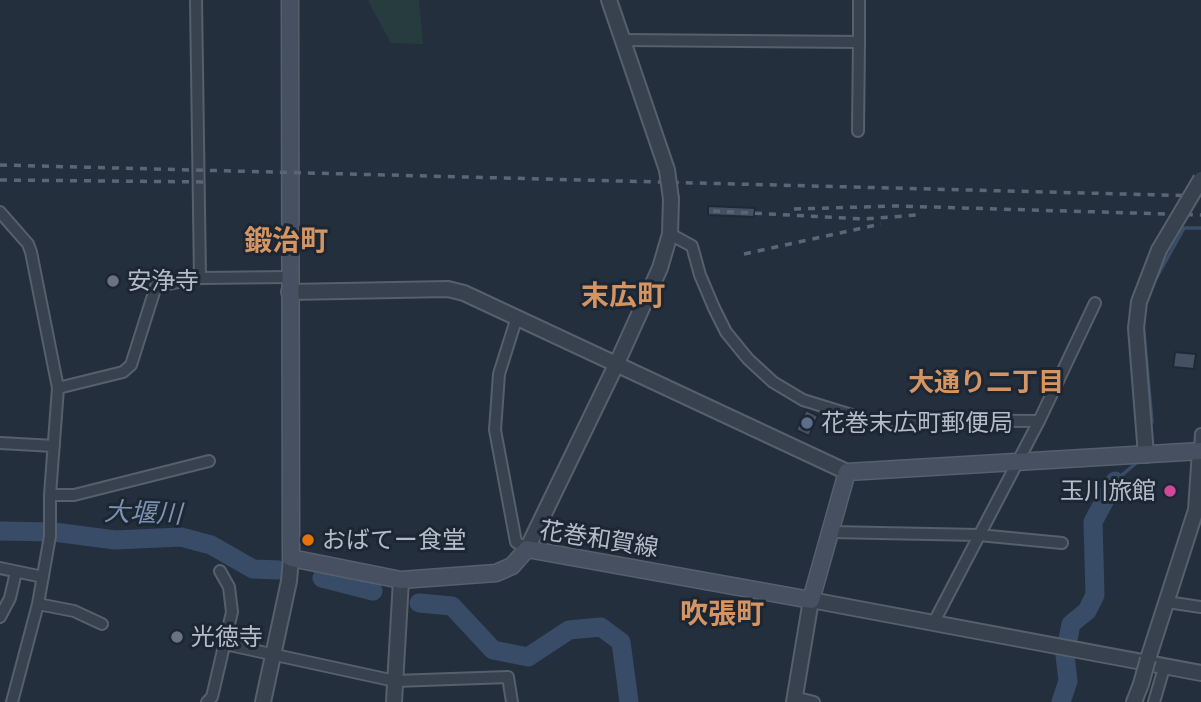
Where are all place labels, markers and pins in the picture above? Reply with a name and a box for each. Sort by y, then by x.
place label: 安浄寺 [127,267,199,295]
marker: 安浄寺 [105,273,121,289]
place label: 花巻末広町郵便局 [821,409,1013,437]
marker: 花巻末広町郵便局 [799,415,815,431]
place label: 玉川旅館 [1060,477,1156,505]
marker: 玉川旅館 [1162,483,1178,499]
place label: おばてー食堂 [322,526,466,554]
marker: おばてー食堂 [300,532,316,548]
place label: 光徳寺 [191,623,263,651]
marker: 光徳寺 [169,629,185,645]

